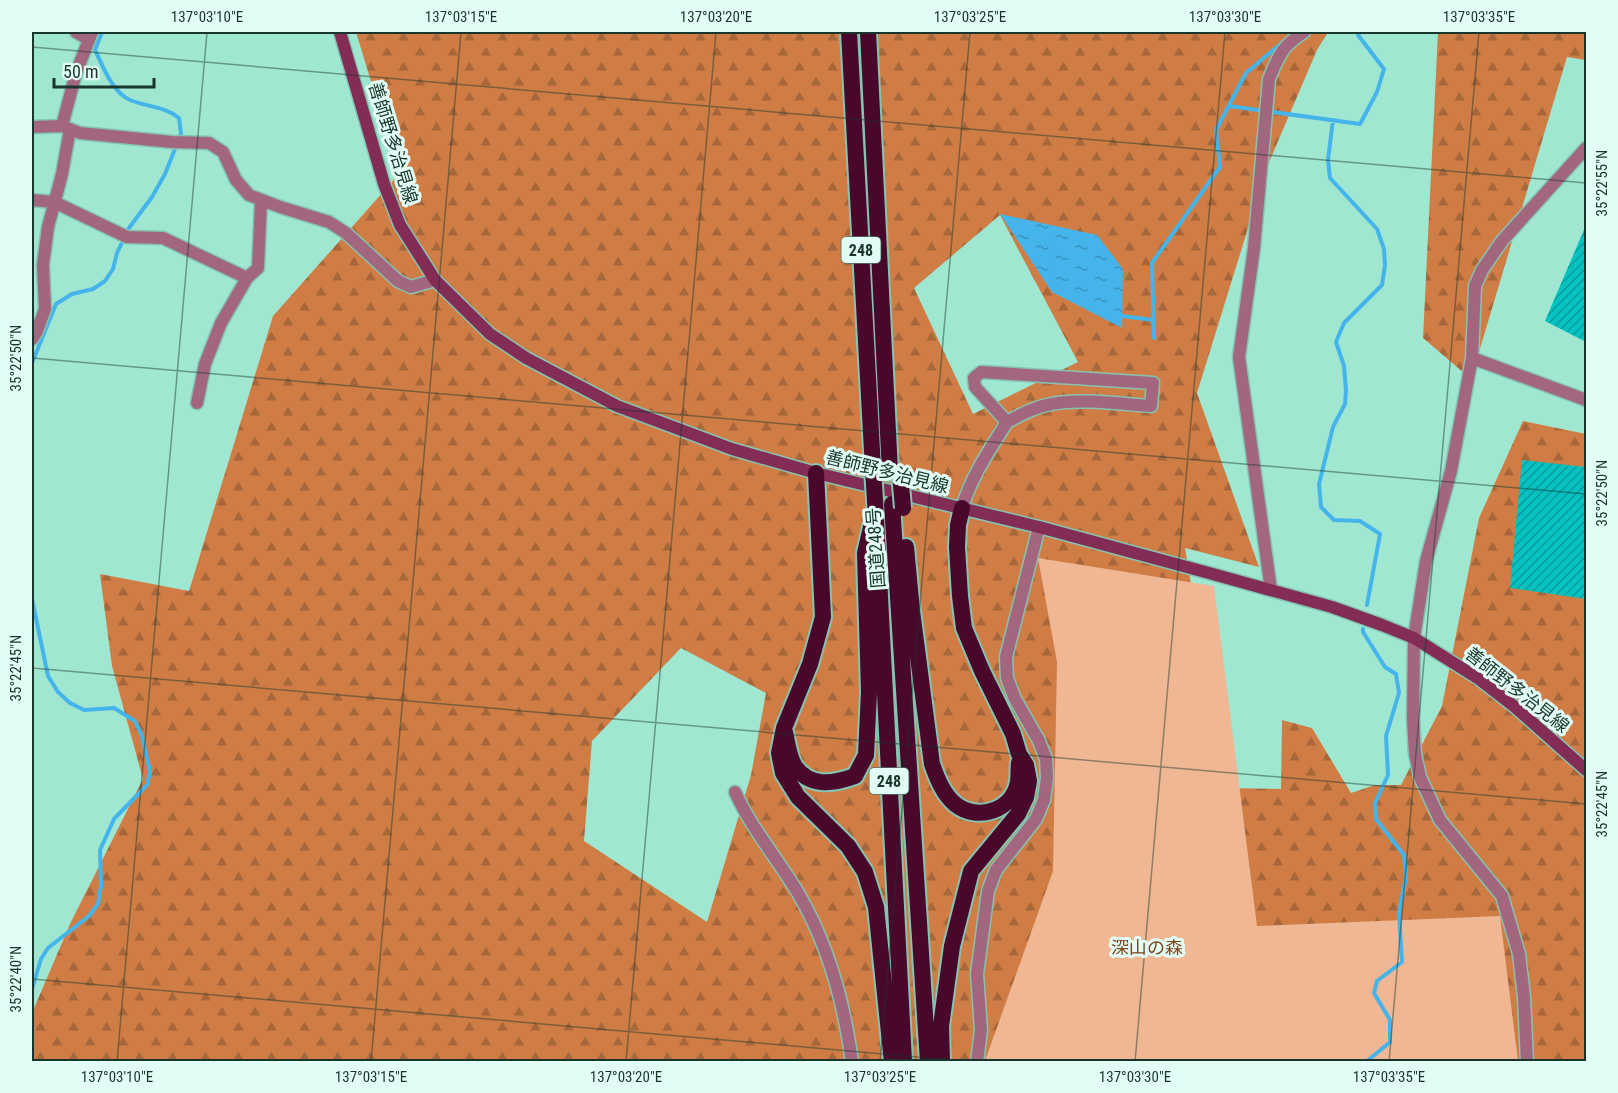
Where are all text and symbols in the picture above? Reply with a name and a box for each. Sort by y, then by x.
text: 137°03'10"E [171,8,243,26]
text: 137°03'15"E [425,8,497,26]
text: 137°03'20"E [680,8,752,26]
text: 137°03'25"E [934,8,1006,26]
text: 137°03'30"E [1189,8,1261,26]
text: 137°03'35"E [1443,8,1515,26]
scale bar [54,51,154,89]
text: 50 m [63,61,98,82]
street label: 善師野多治見線 [365,80,422,206]
text: 35°22'55"N [1593,150,1611,216]
road number: 248 [842,237,880,263]
text: 35°22'50"N [7,325,25,391]
street label: 善師野多治見線 [823,446,951,497]
text: 35°22'50"N [1593,460,1611,526]
street label: 国道248号 [862,507,889,589]
text: 35°22'45"N [7,635,25,701]
street label: 善師野多治見線 [1461,643,1573,737]
road number: 248 [870,768,908,794]
text: 35°22'45"N [1593,771,1611,837]
park label: 深山の森 [1111,937,1183,958]
text: 35°22'40"N [7,946,25,1012]
text: 137°03'10"E [81,1068,153,1086]
text: 137°03'15"E [335,1068,407,1086]
text: 137°03'20"E [590,1068,662,1086]
text: 137°03'25"E [844,1068,916,1086]
text: 137°03'30"E [1099,1068,1171,1086]
text: 137°03'35"E [1353,1068,1425,1086]

